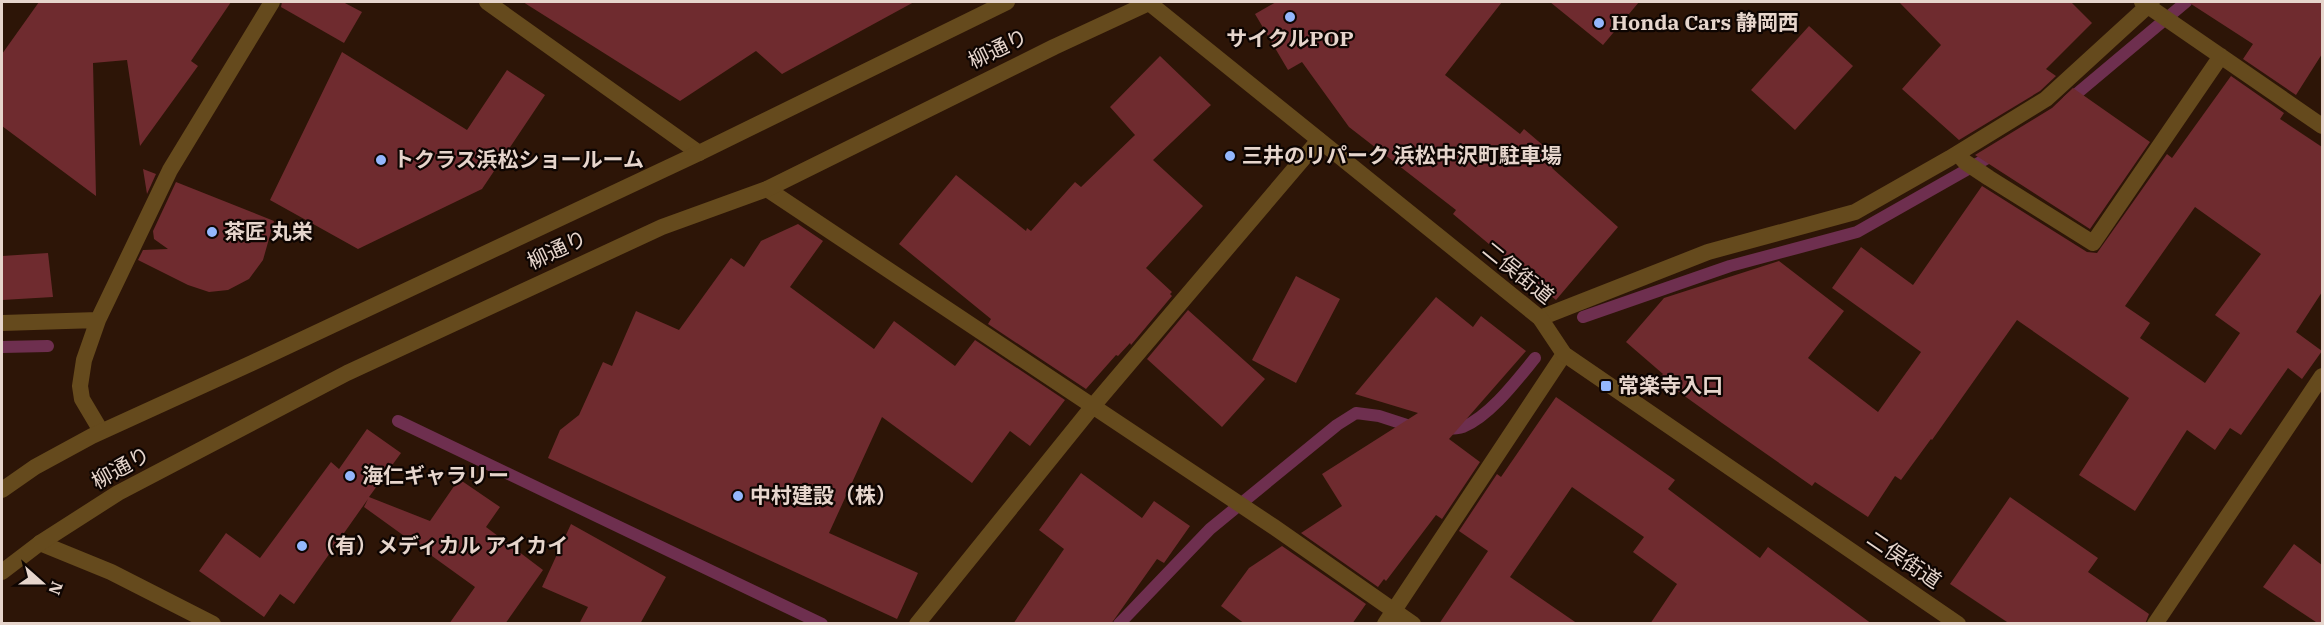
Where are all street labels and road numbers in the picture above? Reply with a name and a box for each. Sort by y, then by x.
street label: 柳通り [963,22,1032,74]
street label: 柳通り [522,223,591,275]
street label: 二俣街道 [1477,235,1560,310]
street label: 柳通り [86,440,155,495]
street label: 二俣街道 [1862,524,1947,594]

